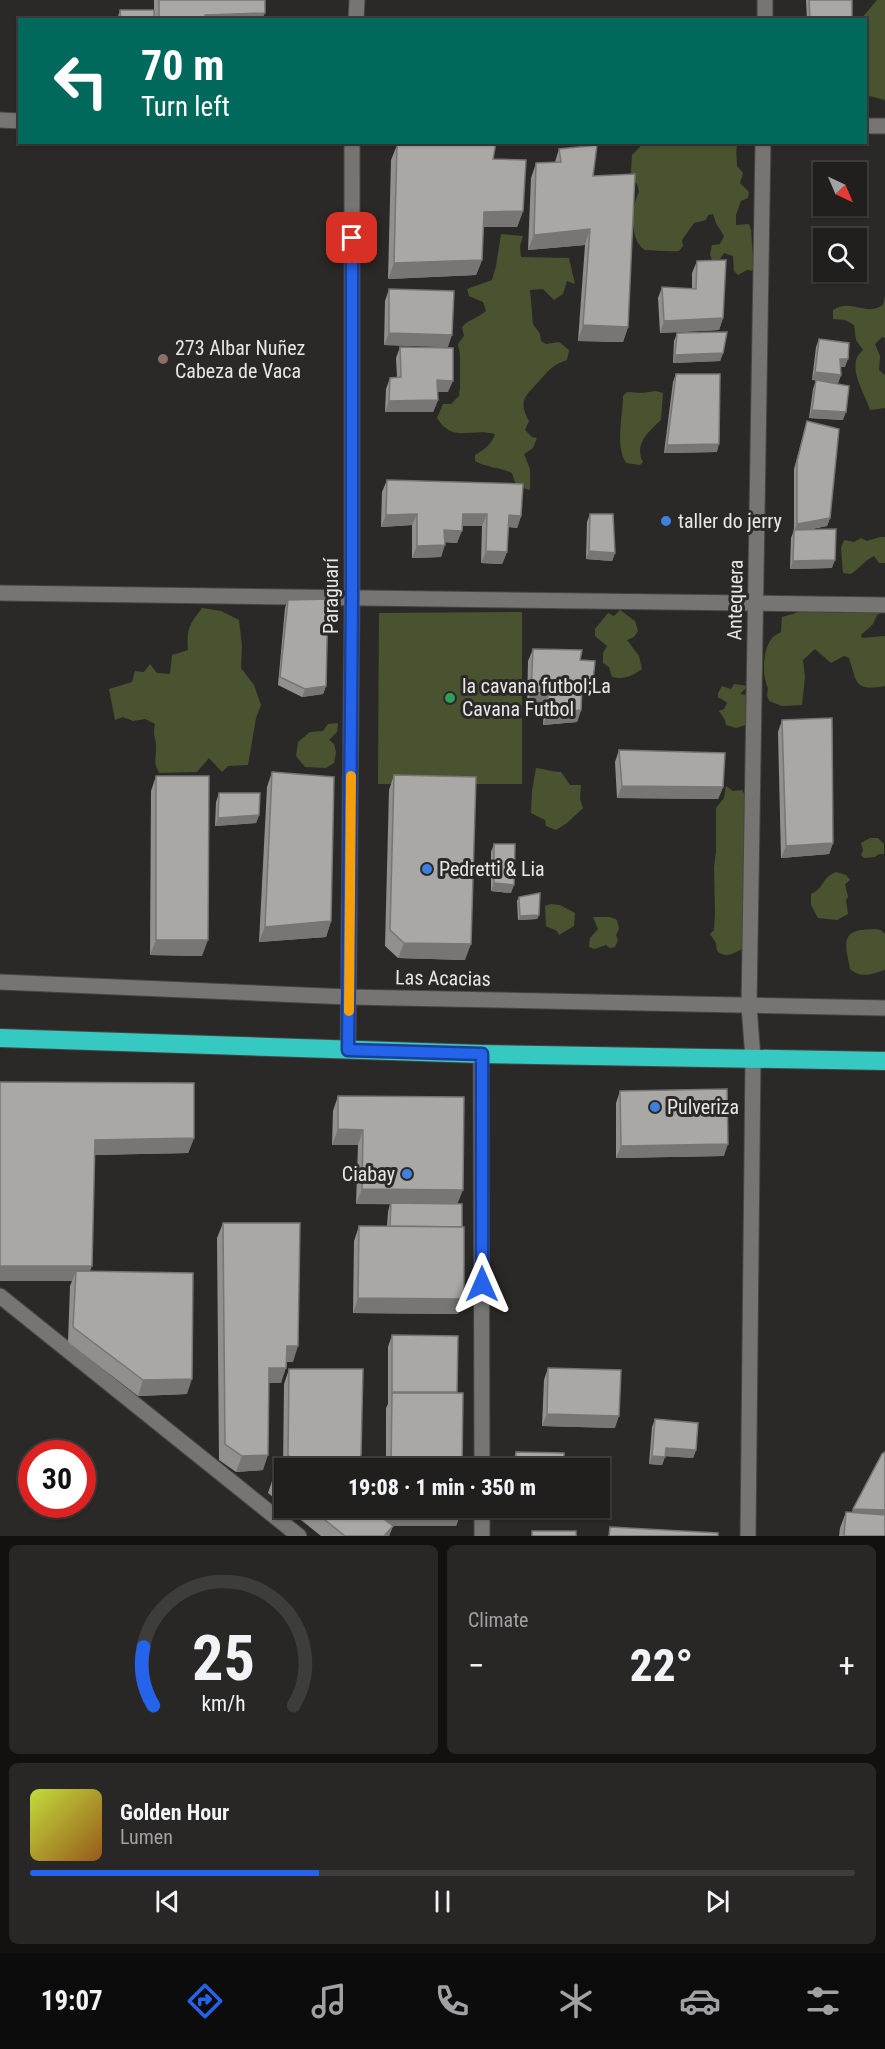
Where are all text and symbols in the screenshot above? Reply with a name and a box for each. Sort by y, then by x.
text: 70 m [141,41,224,90]
icon: left [42,42,120,120]
text: Turn left [141,91,230,123]
north arrow [813,162,867,216]
map controls [813,162,867,282]
pin [326,212,377,263]
icon: arrive [335,221,368,254]
button: search [813,228,867,282]
place label: 273 Albar Nuñez Cabeza de Vaca [175,336,305,383]
marker: 273 Albar Nuñez Cabeza de Vaca [156,352,170,366]
place label: taller do jerry [678,509,782,533]
marker: taller do jerry [659,514,673,528]
street label: Paraguarí [319,557,343,634]
street label: Antequera [722,559,748,641]
place label: la cavana futbol;La Cavana Futbol [462,674,611,721]
marker: la cavana futbol;La Cavana Futbol [443,691,457,705]
place label: Pedretti & Lia [439,857,545,881]
marker: Pedretti & Lia [420,862,434,876]
street label: Las Acacias [395,965,491,991]
place label: Pulveriza [667,1095,739,1119]
marker: Pulveriza [648,1100,662,1114]
place label: Ciabay [342,1162,395,1186]
marker: Ciabay [400,1167,414,1181]
position arrow [450,1252,514,1316]
speed limit sign: 30 [18,1440,96,1518]
text: 19:08 · 1 min · 350 m [348,1475,536,1500]
text: Climate [468,1608,528,1632]
text: 25 [192,1622,255,1695]
text: 22° [630,1639,693,1692]
text: − [468,1646,485,1685]
text: + [839,1646,855,1685]
text: km/h [201,1692,246,1717]
text: Golden Hour [120,1800,229,1825]
text: Lumen [120,1825,173,1849]
icon: previous [151,1885,184,1918]
icon: pause [426,1885,459,1918]
icon: next [701,1885,734,1918]
icon: directions [184,1980,226,2022]
icon: music [308,1980,350,2022]
icon: phone [431,1980,473,2022]
icon: climate [555,1980,597,2022]
icon: car [679,1980,721,2022]
icon: filters [802,1980,844,2022]
text: 19:07 [41,1985,103,2017]

